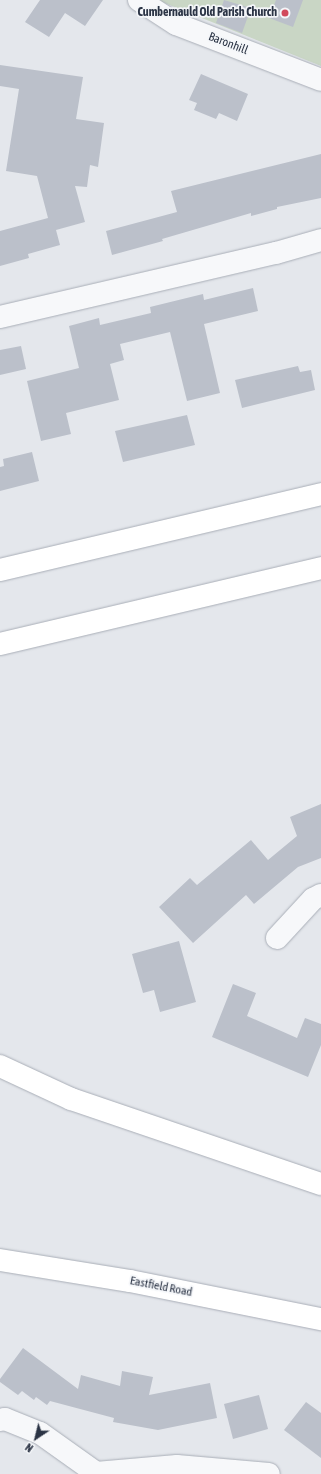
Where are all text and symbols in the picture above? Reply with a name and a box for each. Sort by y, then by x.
place label: Cumbernauld Old Parish Church [137,6,277,20]
marker: Cumbernauld Old Parish Church [280,8,290,18]
street label: Baronhill [206,30,250,58]
street label: Eastfield Road [129,1274,193,1300]
north arrow [16,1418,56,1458]
text: N [23,1441,35,1455]

